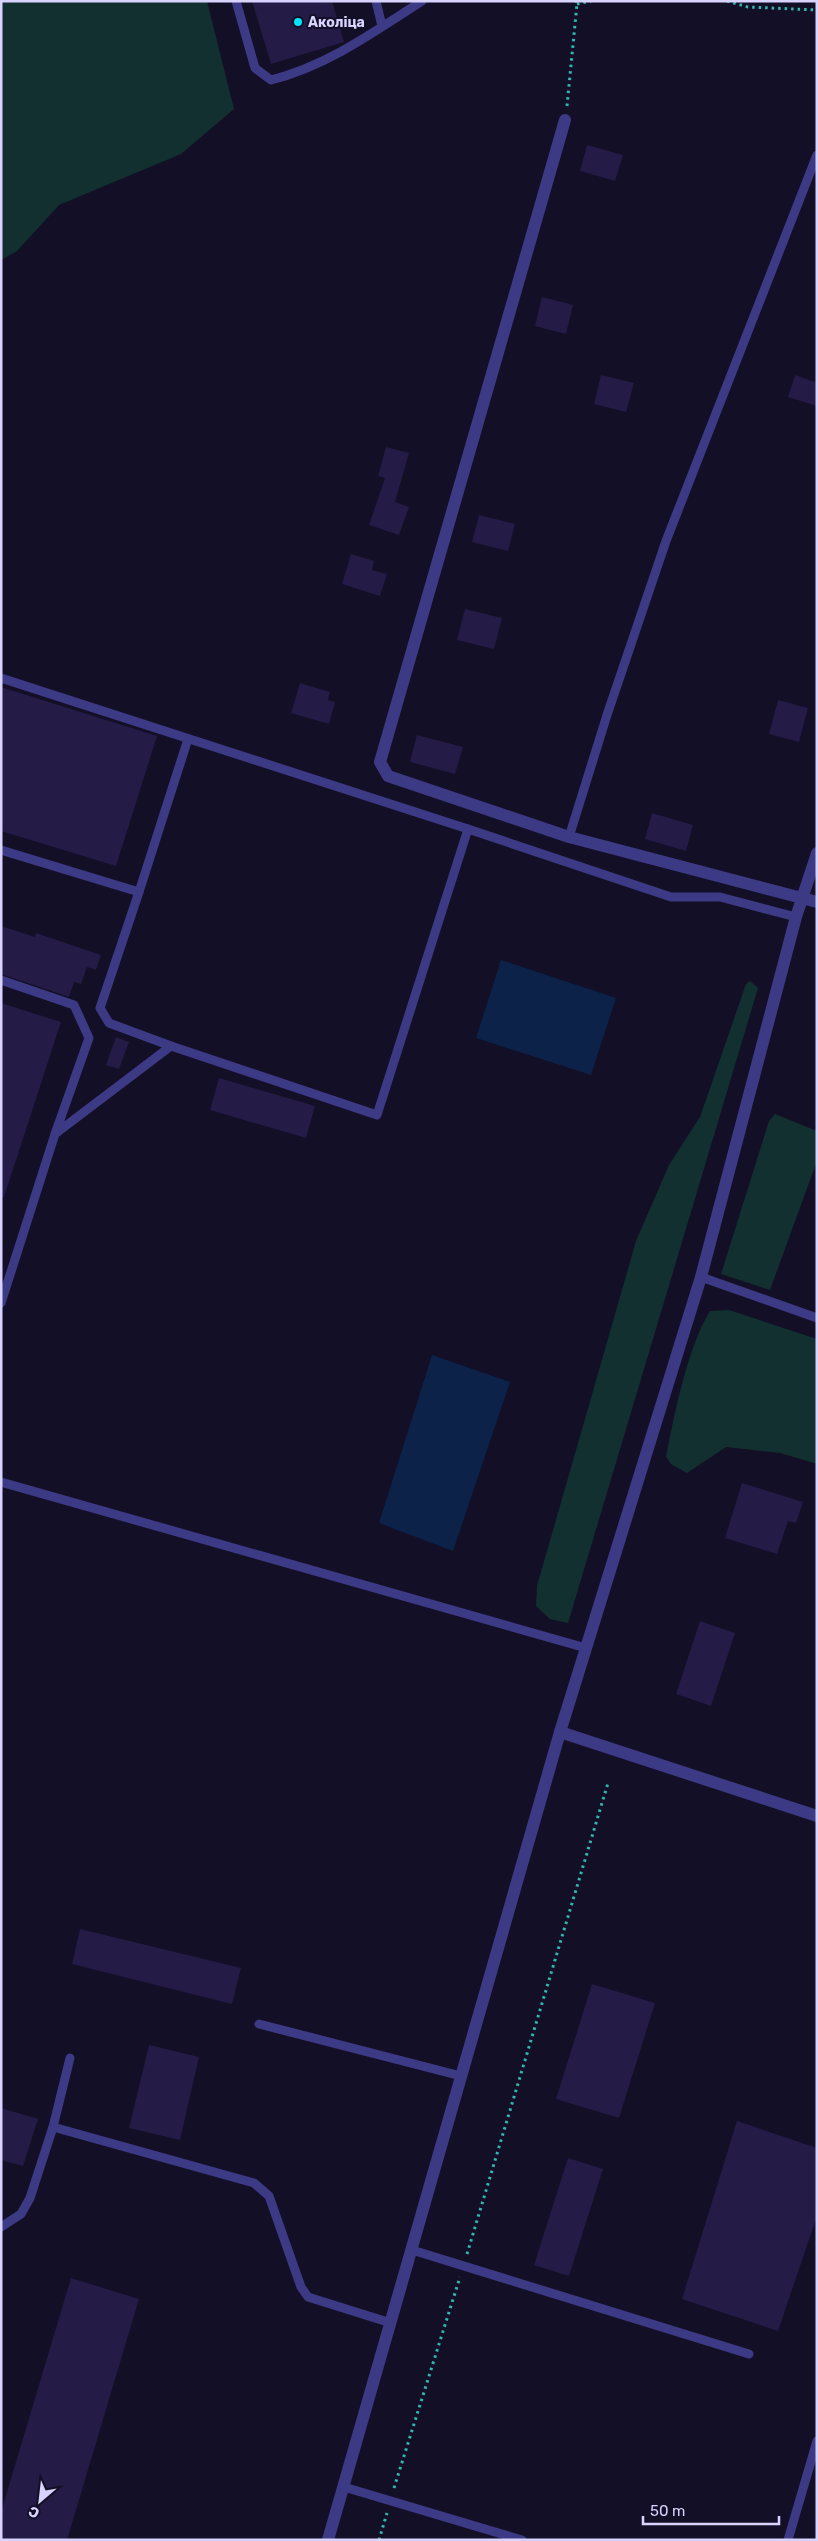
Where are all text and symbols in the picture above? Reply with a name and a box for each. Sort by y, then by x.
place label: Аколіца [308,14,365,31]
marker: Аколіца [292,16,304,28]
north arrow [15,2476,65,2526]
scale bar [643,2494,779,2526]
text: С [26,2502,42,2522]
text: 50 m [650,2502,685,2520]

